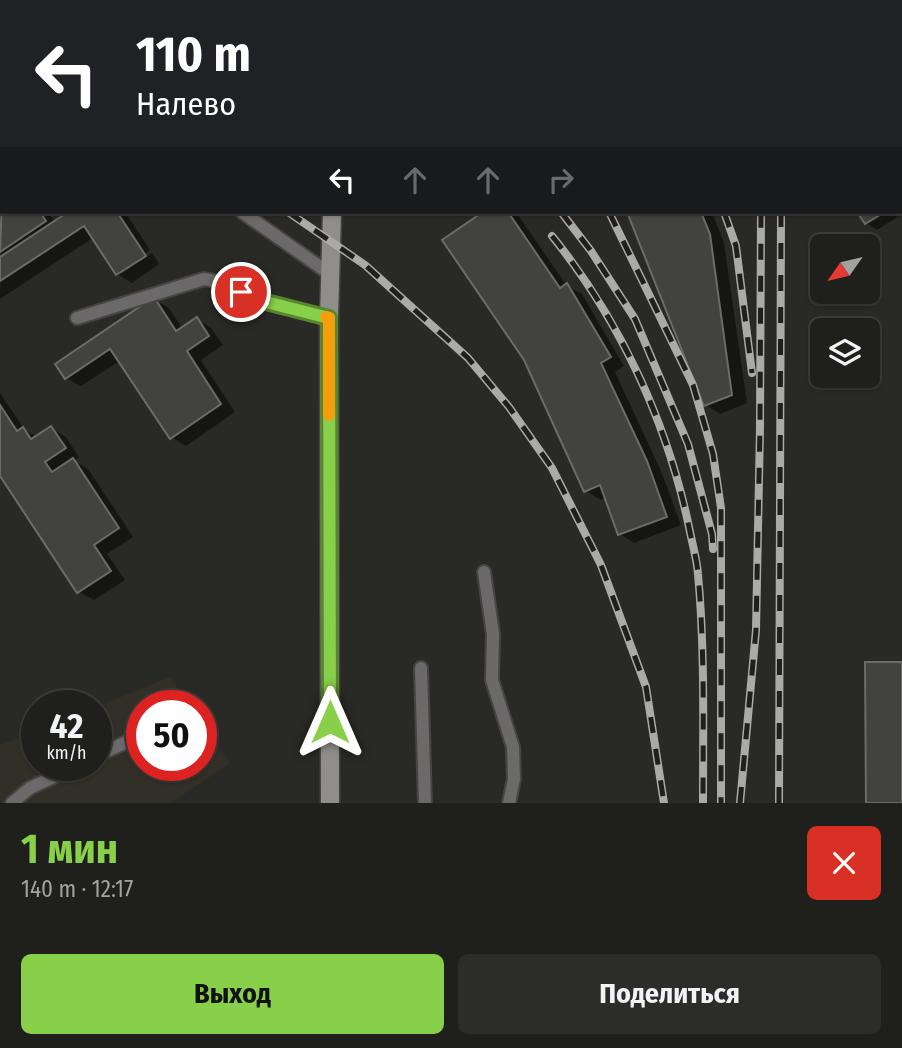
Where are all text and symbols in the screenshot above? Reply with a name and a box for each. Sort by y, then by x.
text: 110 m [136,25,251,84]
icon: left [21,28,112,119]
text: Налево [136,85,236,123]
icon: left [323,161,361,199]
icon: ahead [396,161,434,199]
icon: ahead [469,161,507,199]
icon: right [542,161,580,199]
north arrow [810,234,880,304]
map controls [810,234,880,388]
pin [211,262,271,322]
icon: arrive [222,273,260,311]
button: layers [810,318,880,388]
position arrow [293,685,367,759]
speed limit sign: 50 [126,690,217,781]
text: 42 [50,705,83,747]
text: km/h [46,742,87,764]
text: 1 мин [21,824,118,874]
button: close [807,826,881,900]
text: 140 m · 12:17 [21,875,133,903]
button: Выход [21,954,444,1034]
button: Поделиться [458,954,881,1034]

